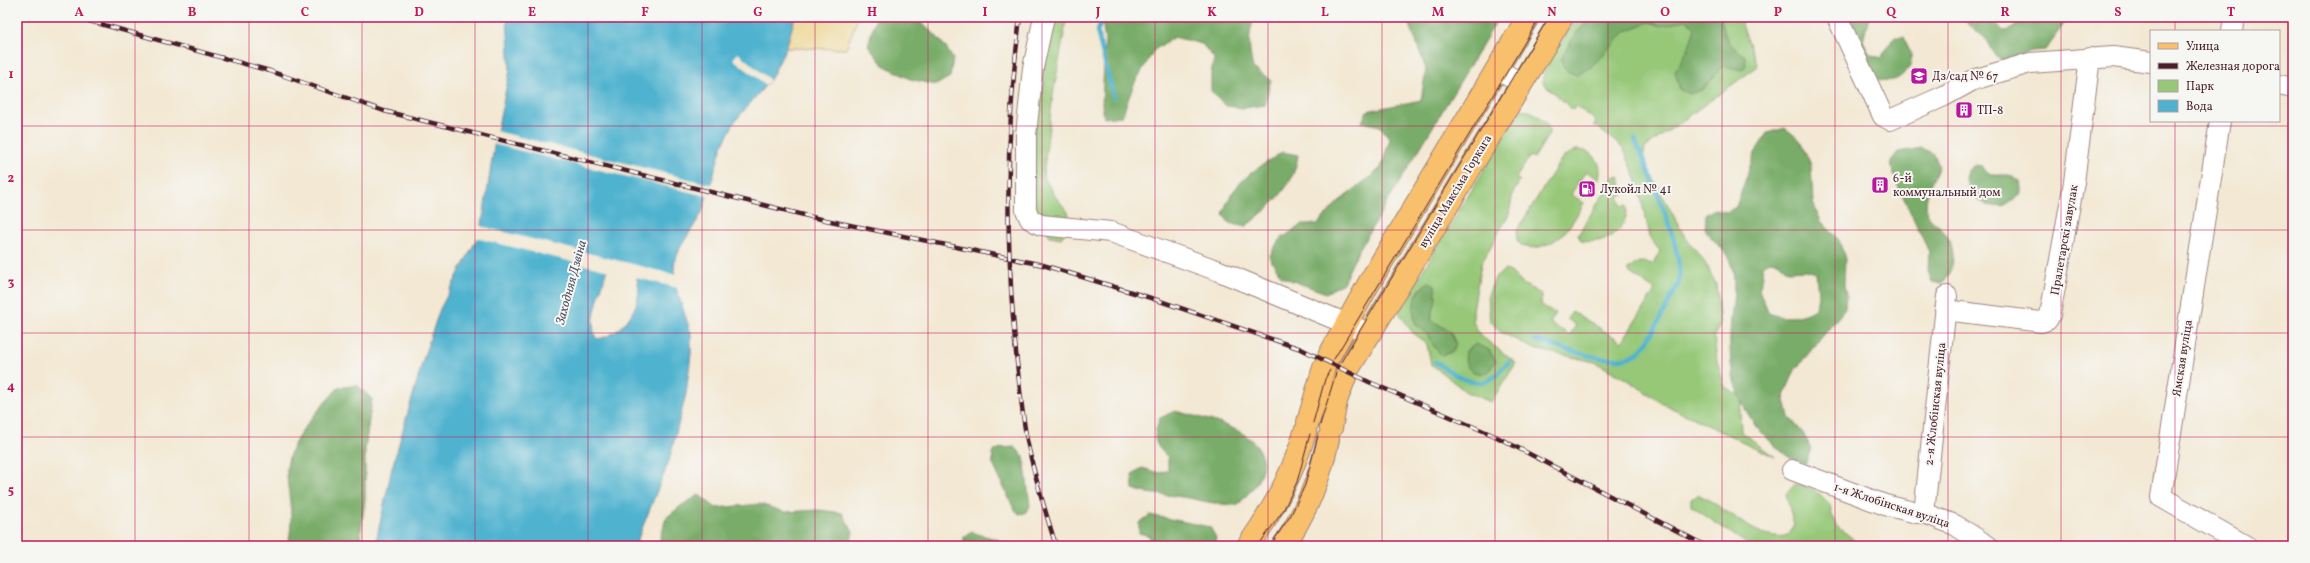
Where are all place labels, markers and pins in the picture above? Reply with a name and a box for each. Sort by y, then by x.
school or university icon: Дз/сад № 67 [1909,66,1929,86]
place label: Дз/сад № 67 [1932,69,1998,85]
building icon: ТП-8 [1954,100,1974,120]
place label: ТП-8 [1977,103,2003,119]
place label: 6-й коммунальный дом [1893,171,2000,201]
building icon: 6-й коммунальный дом [1870,175,1890,195]
fuel station icon: Лукойл № 41 [1577,179,1597,199]
place label: Лукойл № 41 [1600,182,1671,198]

